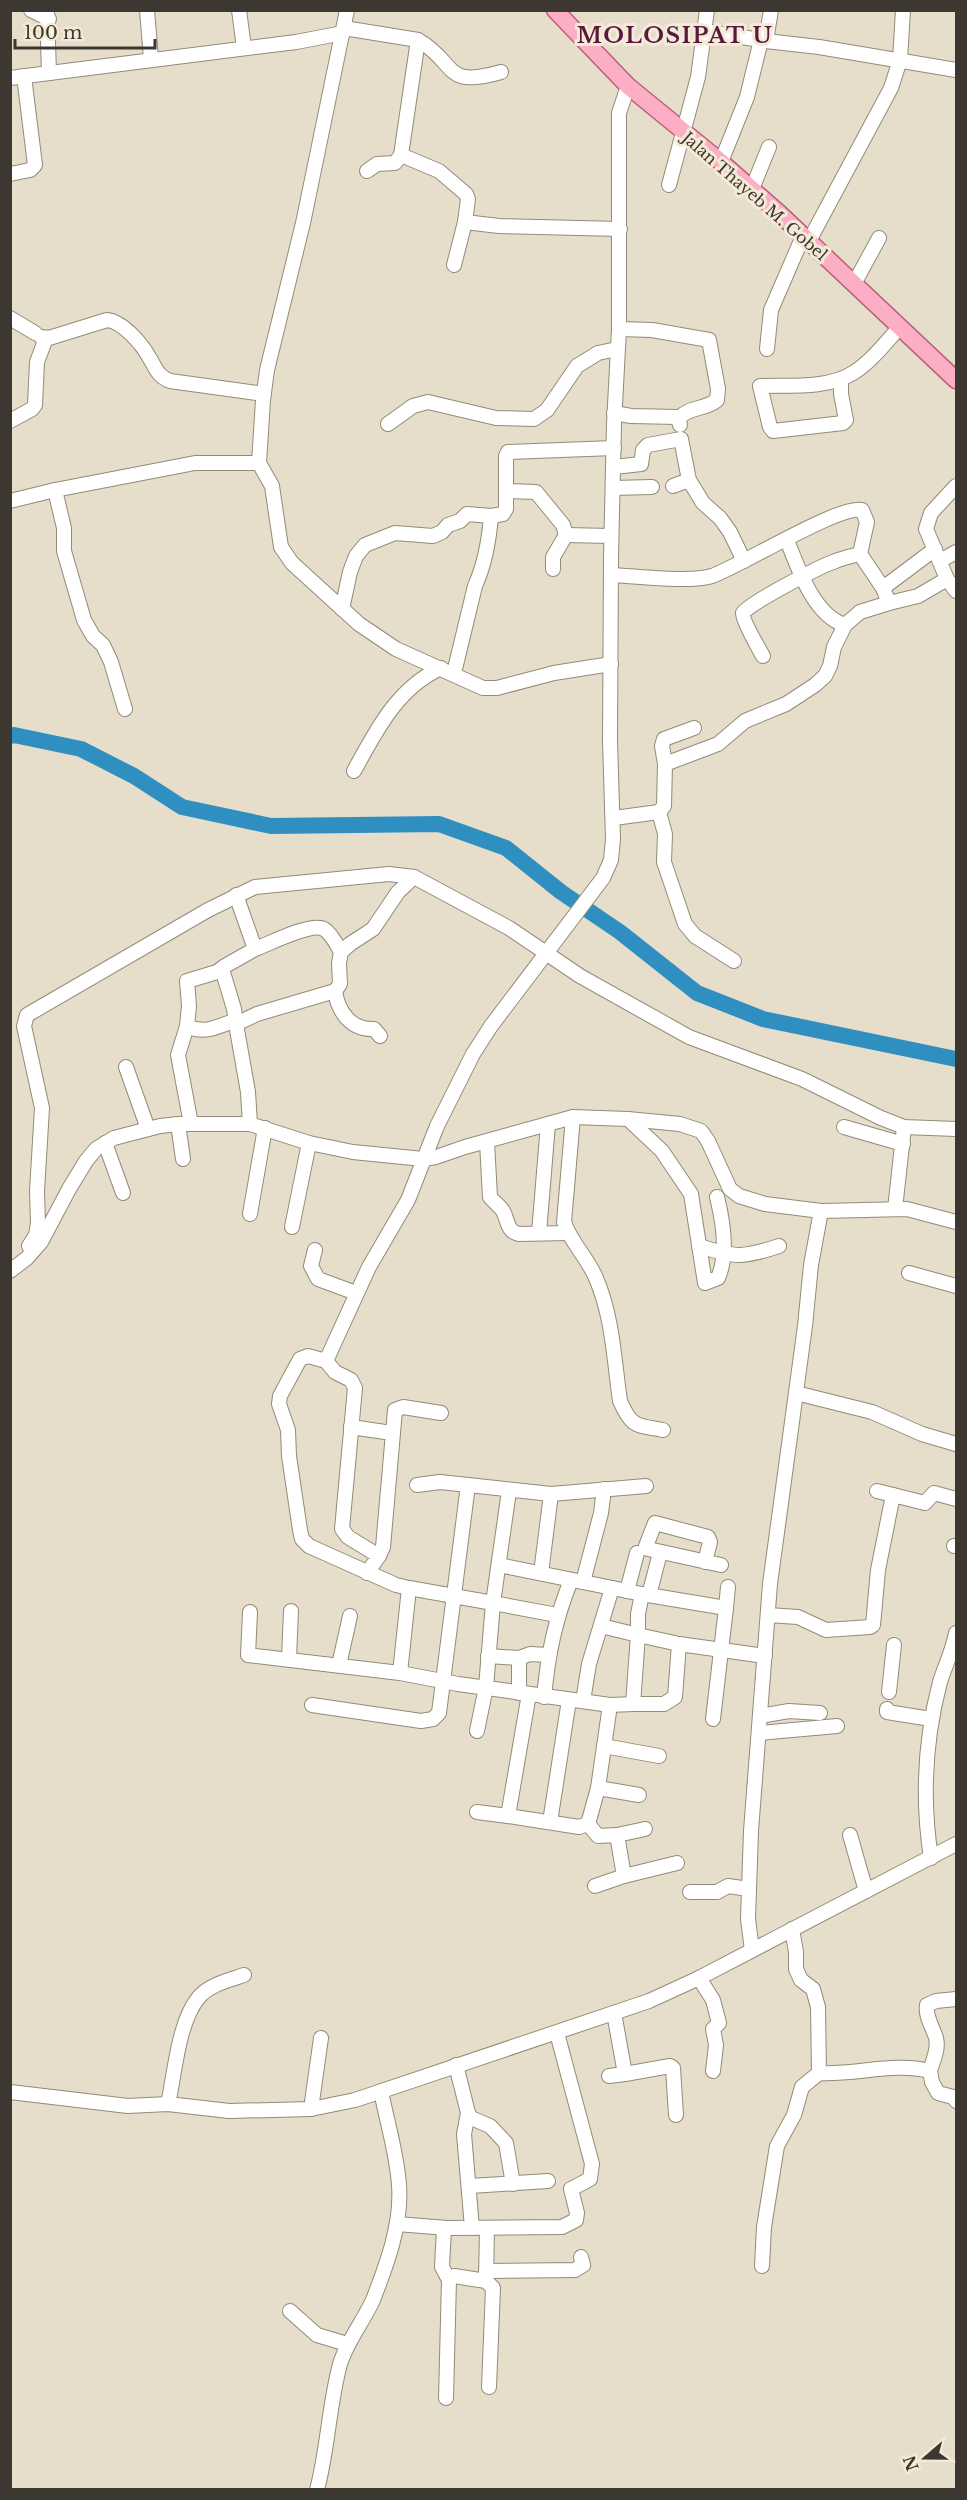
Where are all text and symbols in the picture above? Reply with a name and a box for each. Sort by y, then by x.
scale bar [15,12,154,50]
text: 100 m [24,22,82,44]
district label: MOLOSIPAT U [577,22,773,49]
street label: Jalan Thayeb M. Gobel [677,126,832,264]
north arrow [895,2428,955,2488]
text: N [899,2453,923,2474]

